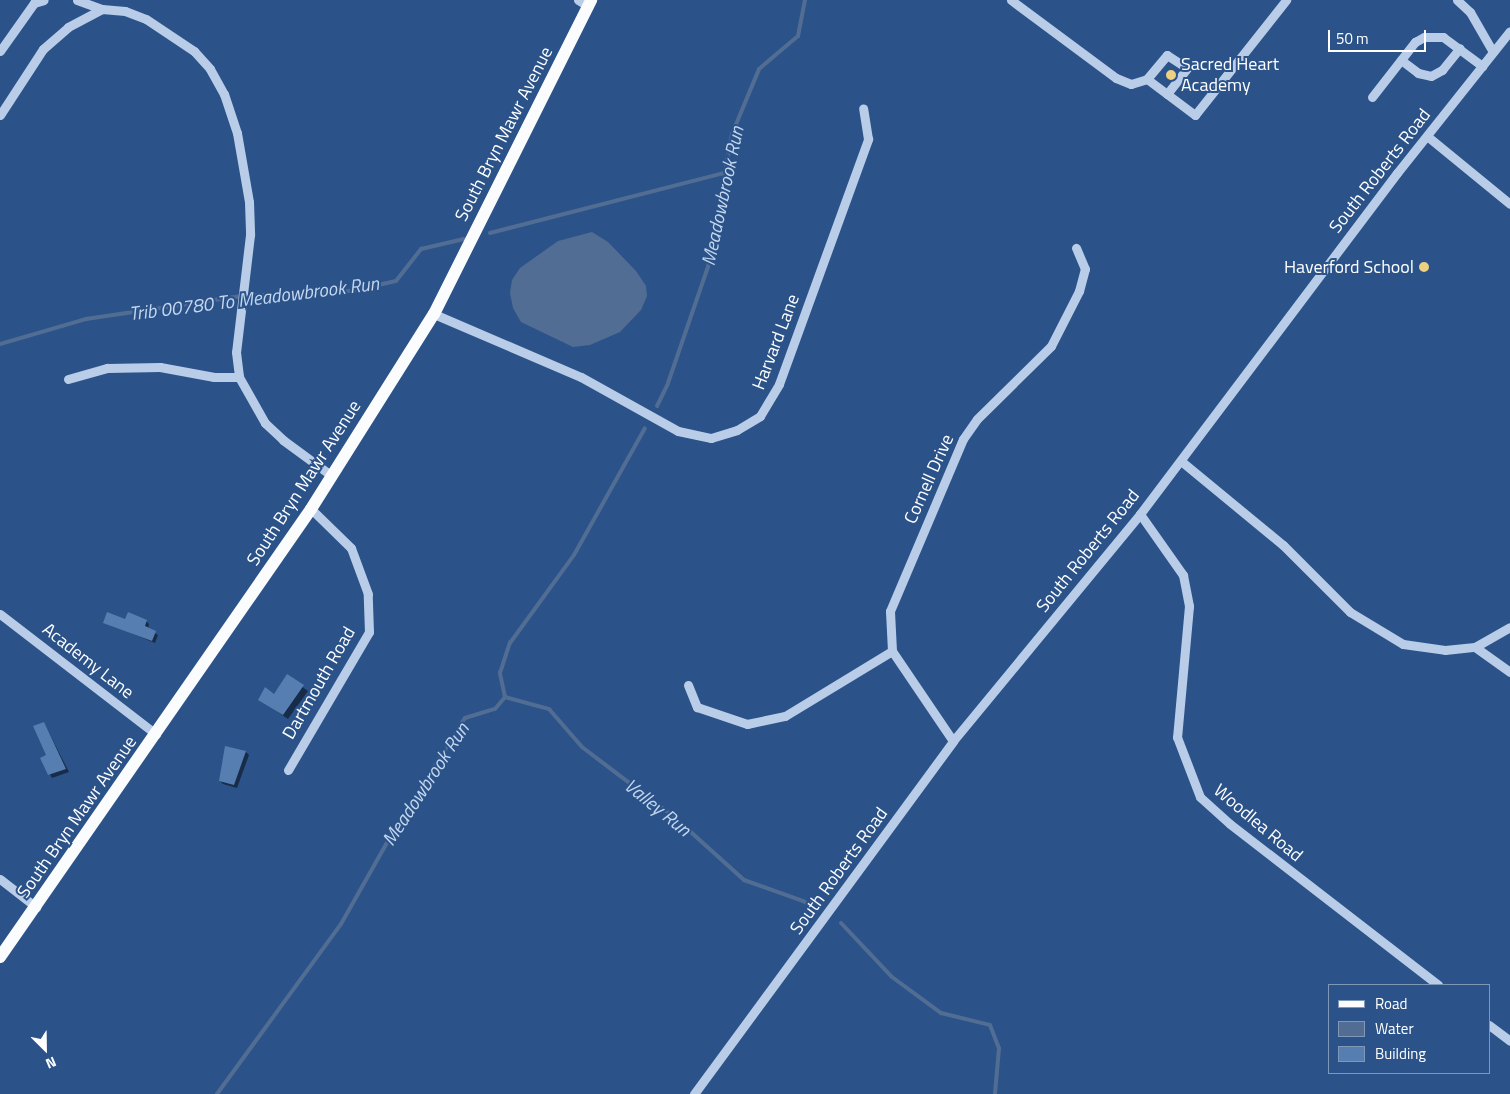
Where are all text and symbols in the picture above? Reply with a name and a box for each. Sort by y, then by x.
scale bar [1330,20,1428,52]
text: 50 m [1336,27,1369,50]
street label: South Bryn Mawr Avenue [451,43,557,225]
place label: Sacred Heart Academy [1181,54,1279,96]
marker: Sacred Heart Academy [1165,69,1177,81]
street label: South Roberts Road [1325,105,1435,237]
water label: Meadowbrook Run [696,124,748,268]
place label: Haverford School [1284,256,1414,278]
marker: Haverford School [1418,261,1430,273]
water label: Trib 00780 To Meadowbrook Run [128,271,380,325]
street label: Harvard Lane [748,291,804,393]
street label: South Bryn Mawr Avenue [242,396,366,570]
street label: Cornell Drive [900,431,958,527]
street label: South Roberts Road [1032,485,1144,617]
street label: Academy Lane [38,619,138,703]
street label: Dartmouth Road [278,623,360,743]
water label: Meadowbrook Run [377,718,473,850]
street label: South Bryn Mawr Avenue [13,732,141,902]
water label: Valley Run [620,773,696,841]
street label: Woodlea Road [1209,780,1307,866]
street label: South Roberts Road [786,803,892,939]
legend [1328,984,1490,1074]
text: Road [1375,992,1407,1015]
text: Water [1375,1017,1414,1040]
north arrow [20,1024,70,1074]
text: Building [1375,1042,1426,1065]
text: N [42,1052,60,1075]

